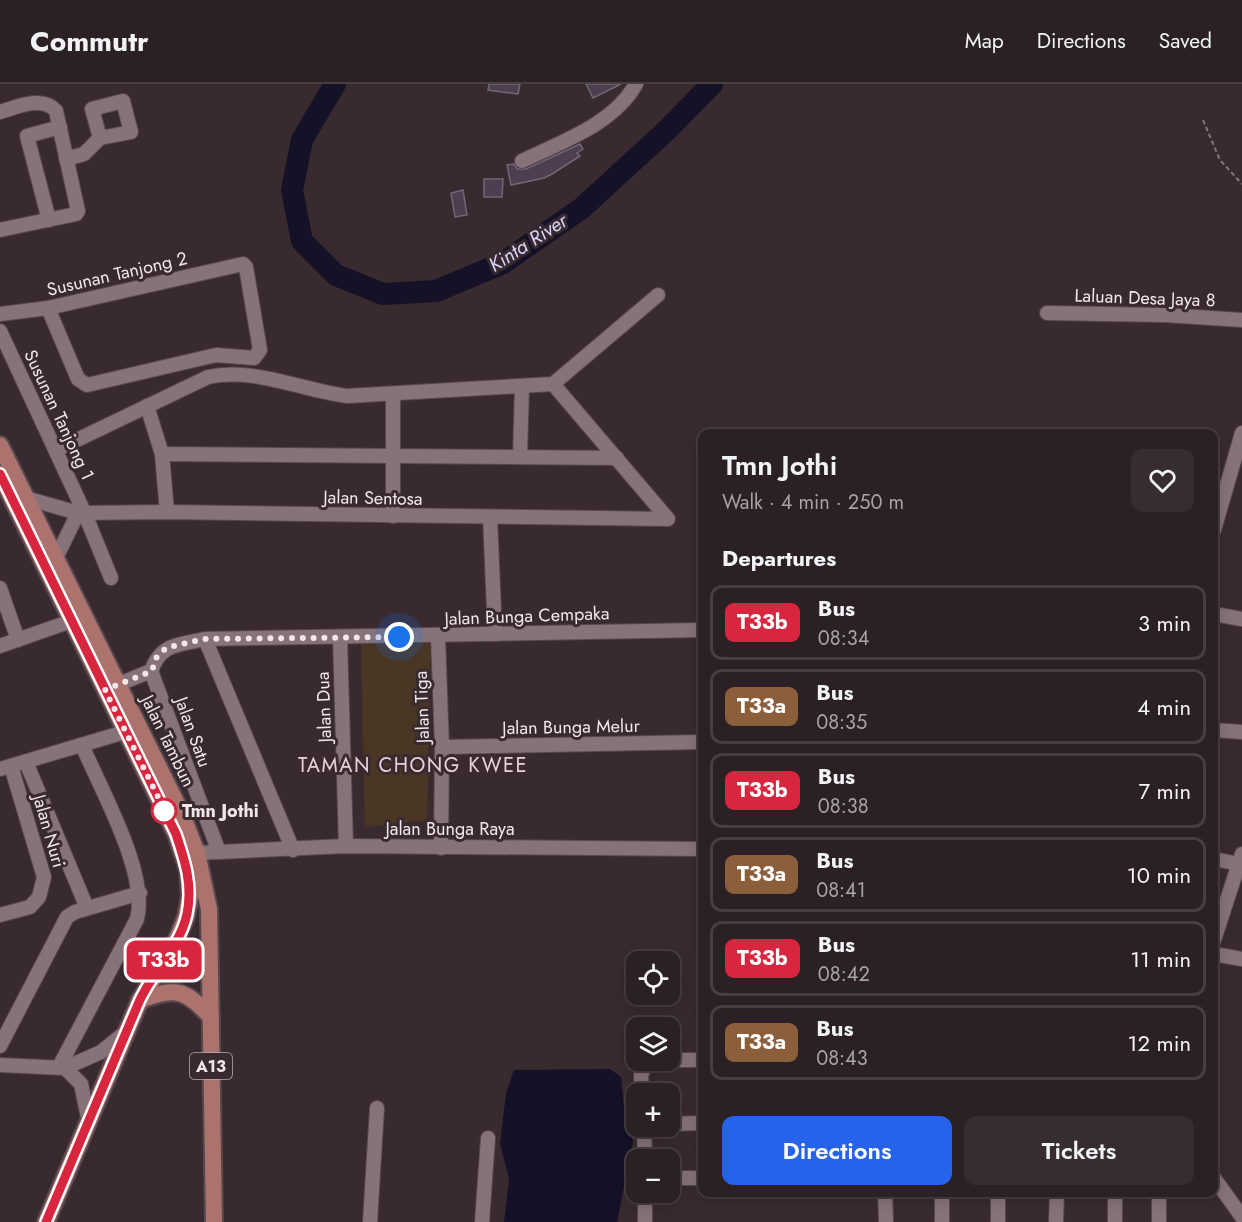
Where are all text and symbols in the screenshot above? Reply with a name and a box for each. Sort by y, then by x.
text: Commutr [30,21,149,62]
text: Map [965,26,1004,56]
text: Directions [1037,26,1126,56]
text: Saved [1159,26,1212,56]
water label: Kinta River [483,206,574,279]
street label: Susunan Tanjong 2 [44,245,190,303]
street label: Laluan Desa Jaya 8 [1074,283,1216,313]
street label: Susunan Tanjong 1 [17,346,101,484]
text: Tmn Jothi [722,445,837,486]
button: heart [1131,449,1194,512]
street label: Jalan Sentosa [321,484,423,512]
text: Walk · 4 min · 250 m [722,488,904,517]
text: Departures [722,542,836,574]
text: Bus [818,592,855,624]
street label: Jalan Bunga Cempaka [442,600,610,632]
text: T33b [737,607,788,637]
text: 3 min [1138,607,1191,639]
your location [384,622,414,652]
text: 08:34 [818,624,869,653]
street label: Jalan Tiga [408,670,436,746]
street label: Jalan Dua [310,671,338,745]
text: Bus [816,676,853,708]
street label: Jalan Tambun [134,689,201,791]
street label: Jalan Satu [168,691,218,771]
text: T33a [737,691,786,721]
text: 4 min [1137,691,1191,723]
text: 08:35 [816,708,867,737]
street label: Jalan Bunga Melur [500,713,641,741]
district label: TAMAN CHONG KWEE [298,751,528,780]
text: Bus [818,760,855,792]
text: T33b [737,775,788,805]
text: 7 min [1138,775,1191,807]
street label: Jalan Nuri [26,789,72,871]
text: 08:38 [818,792,869,821]
marker: Tmn Jothi [151,798,177,824]
place label: Tmn Jothi [182,798,259,824]
street label: Jalan Bunga Raya [383,816,515,842]
text: Bus [816,844,853,876]
text: T33a [737,859,786,889]
text: 10 min [1127,859,1191,891]
text: 08:41 [816,876,866,905]
text: Bus [818,928,855,960]
line badge: T33b [122,940,206,980]
text: T33b [737,943,788,973]
text: 11 min [1130,943,1191,975]
text: T33b [139,945,189,975]
map controls [626,951,680,1203]
button: locate [626,951,680,1005]
text: 08:42 [818,960,870,989]
text: Bus [816,1012,853,1044]
button: layers [626,1017,680,1071]
text: T33a [737,1027,786,1057]
text: 12 min [1128,1027,1191,1059]
text: 08:43 [816,1044,868,1073]
road number: A13 [190,1053,232,1079]
button: + [626,1083,680,1137]
button: Directions [722,1116,952,1185]
button: Tickets [964,1116,1194,1185]
button: − [626,1149,680,1203]

